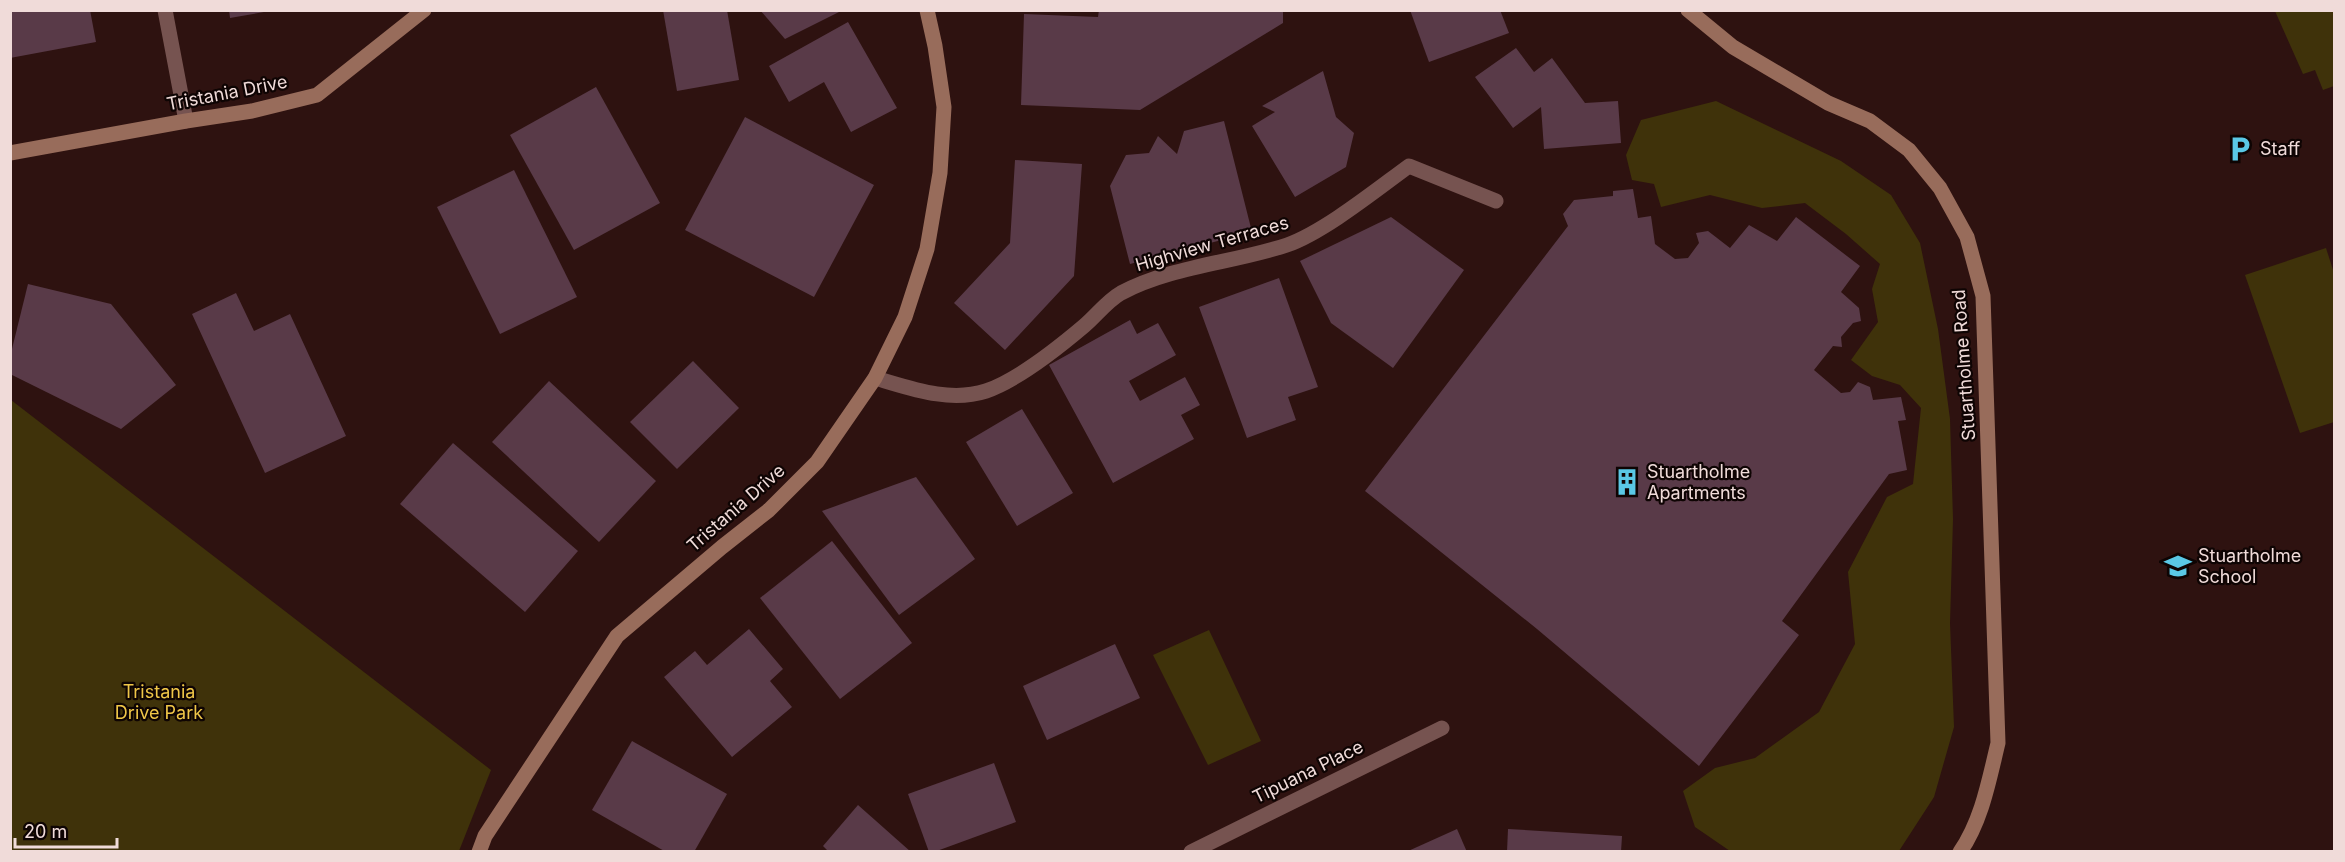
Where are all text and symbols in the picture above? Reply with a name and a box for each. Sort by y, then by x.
street label: Tristania Drive [165,71,289,114]
parking icon: Staff [2225,134,2255,164]
place label: Staff [2260,138,2301,159]
street label: Highview Terraces [1133,212,1291,275]
street label: Stuartholme Road [1948,289,1979,441]
street label: Tristania Drive [683,460,789,556]
place label: Stuartholme Apartments [1647,461,1750,503]
building icon: Stuartholme Apartments [1612,467,1642,497]
place label: Stuartholme School [2198,545,2301,587]
school or university icon: Stuartholme School [2163,551,2193,581]
park label: Tristania Drive Park [115,681,203,723]
street label: Tipuana Place [1249,736,1366,807]
scale bar [15,811,117,849]
text: 20 m [24,821,67,842]

